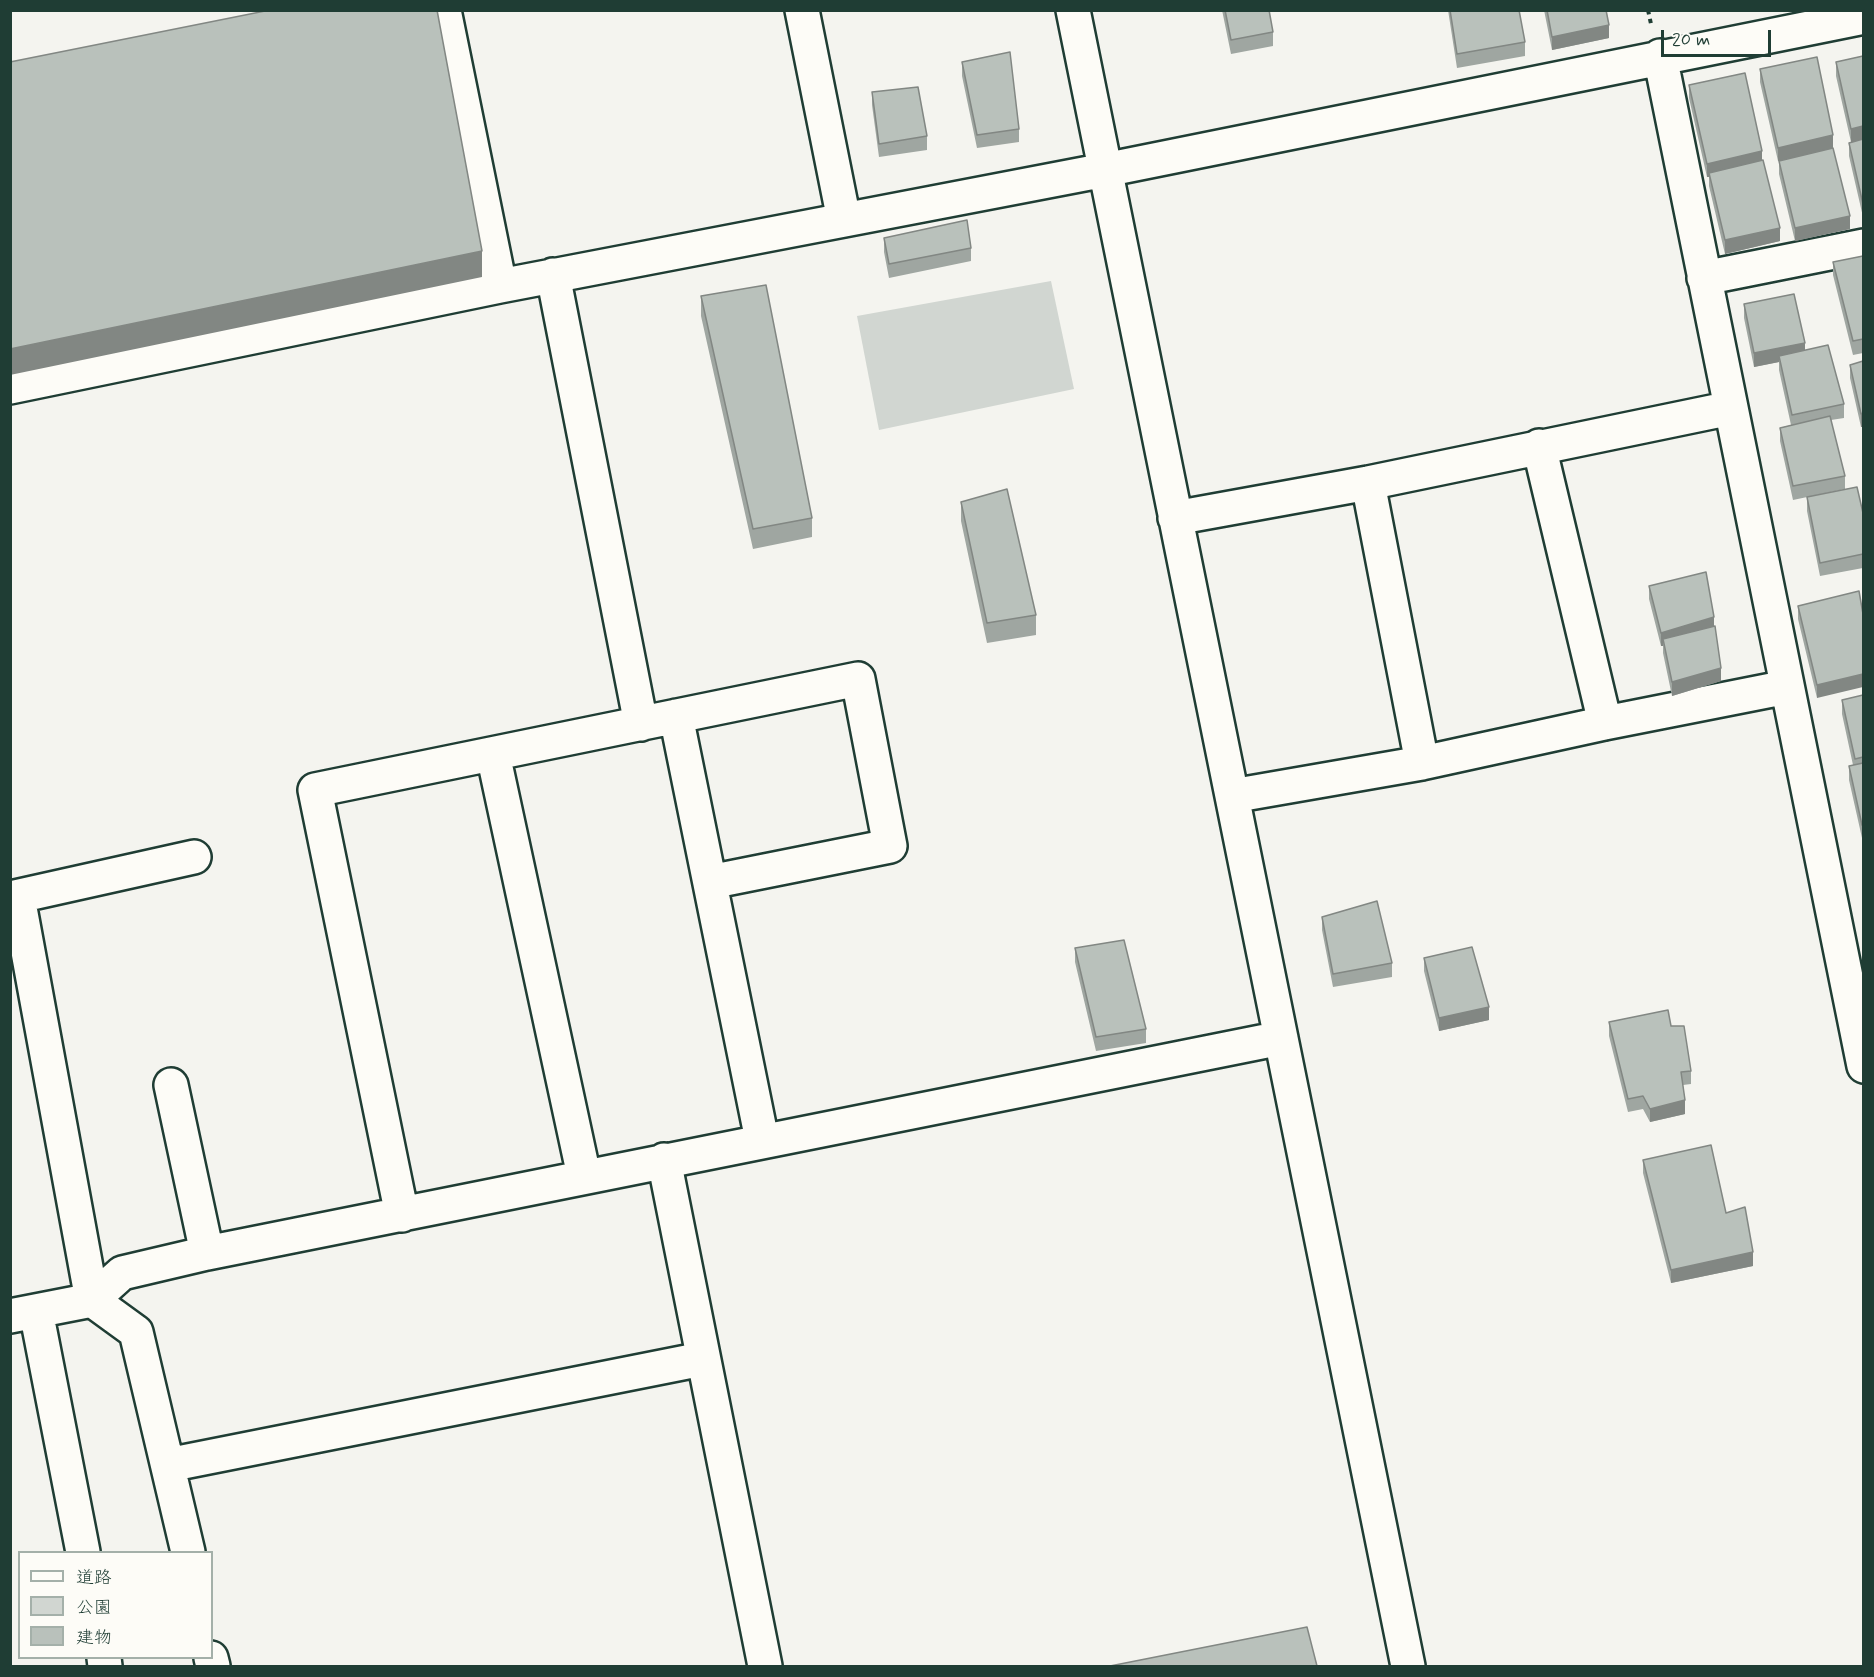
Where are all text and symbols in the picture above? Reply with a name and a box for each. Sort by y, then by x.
scale bar [1664,18,1774,56]
text: 20 m [1672,28,1710,52]
legend [18,1551,213,1659]
text: 道路 [76,1566,112,1590]
text: 公園 [76,1596,112,1620]
text: 建物 [76,1626,112,1650]

